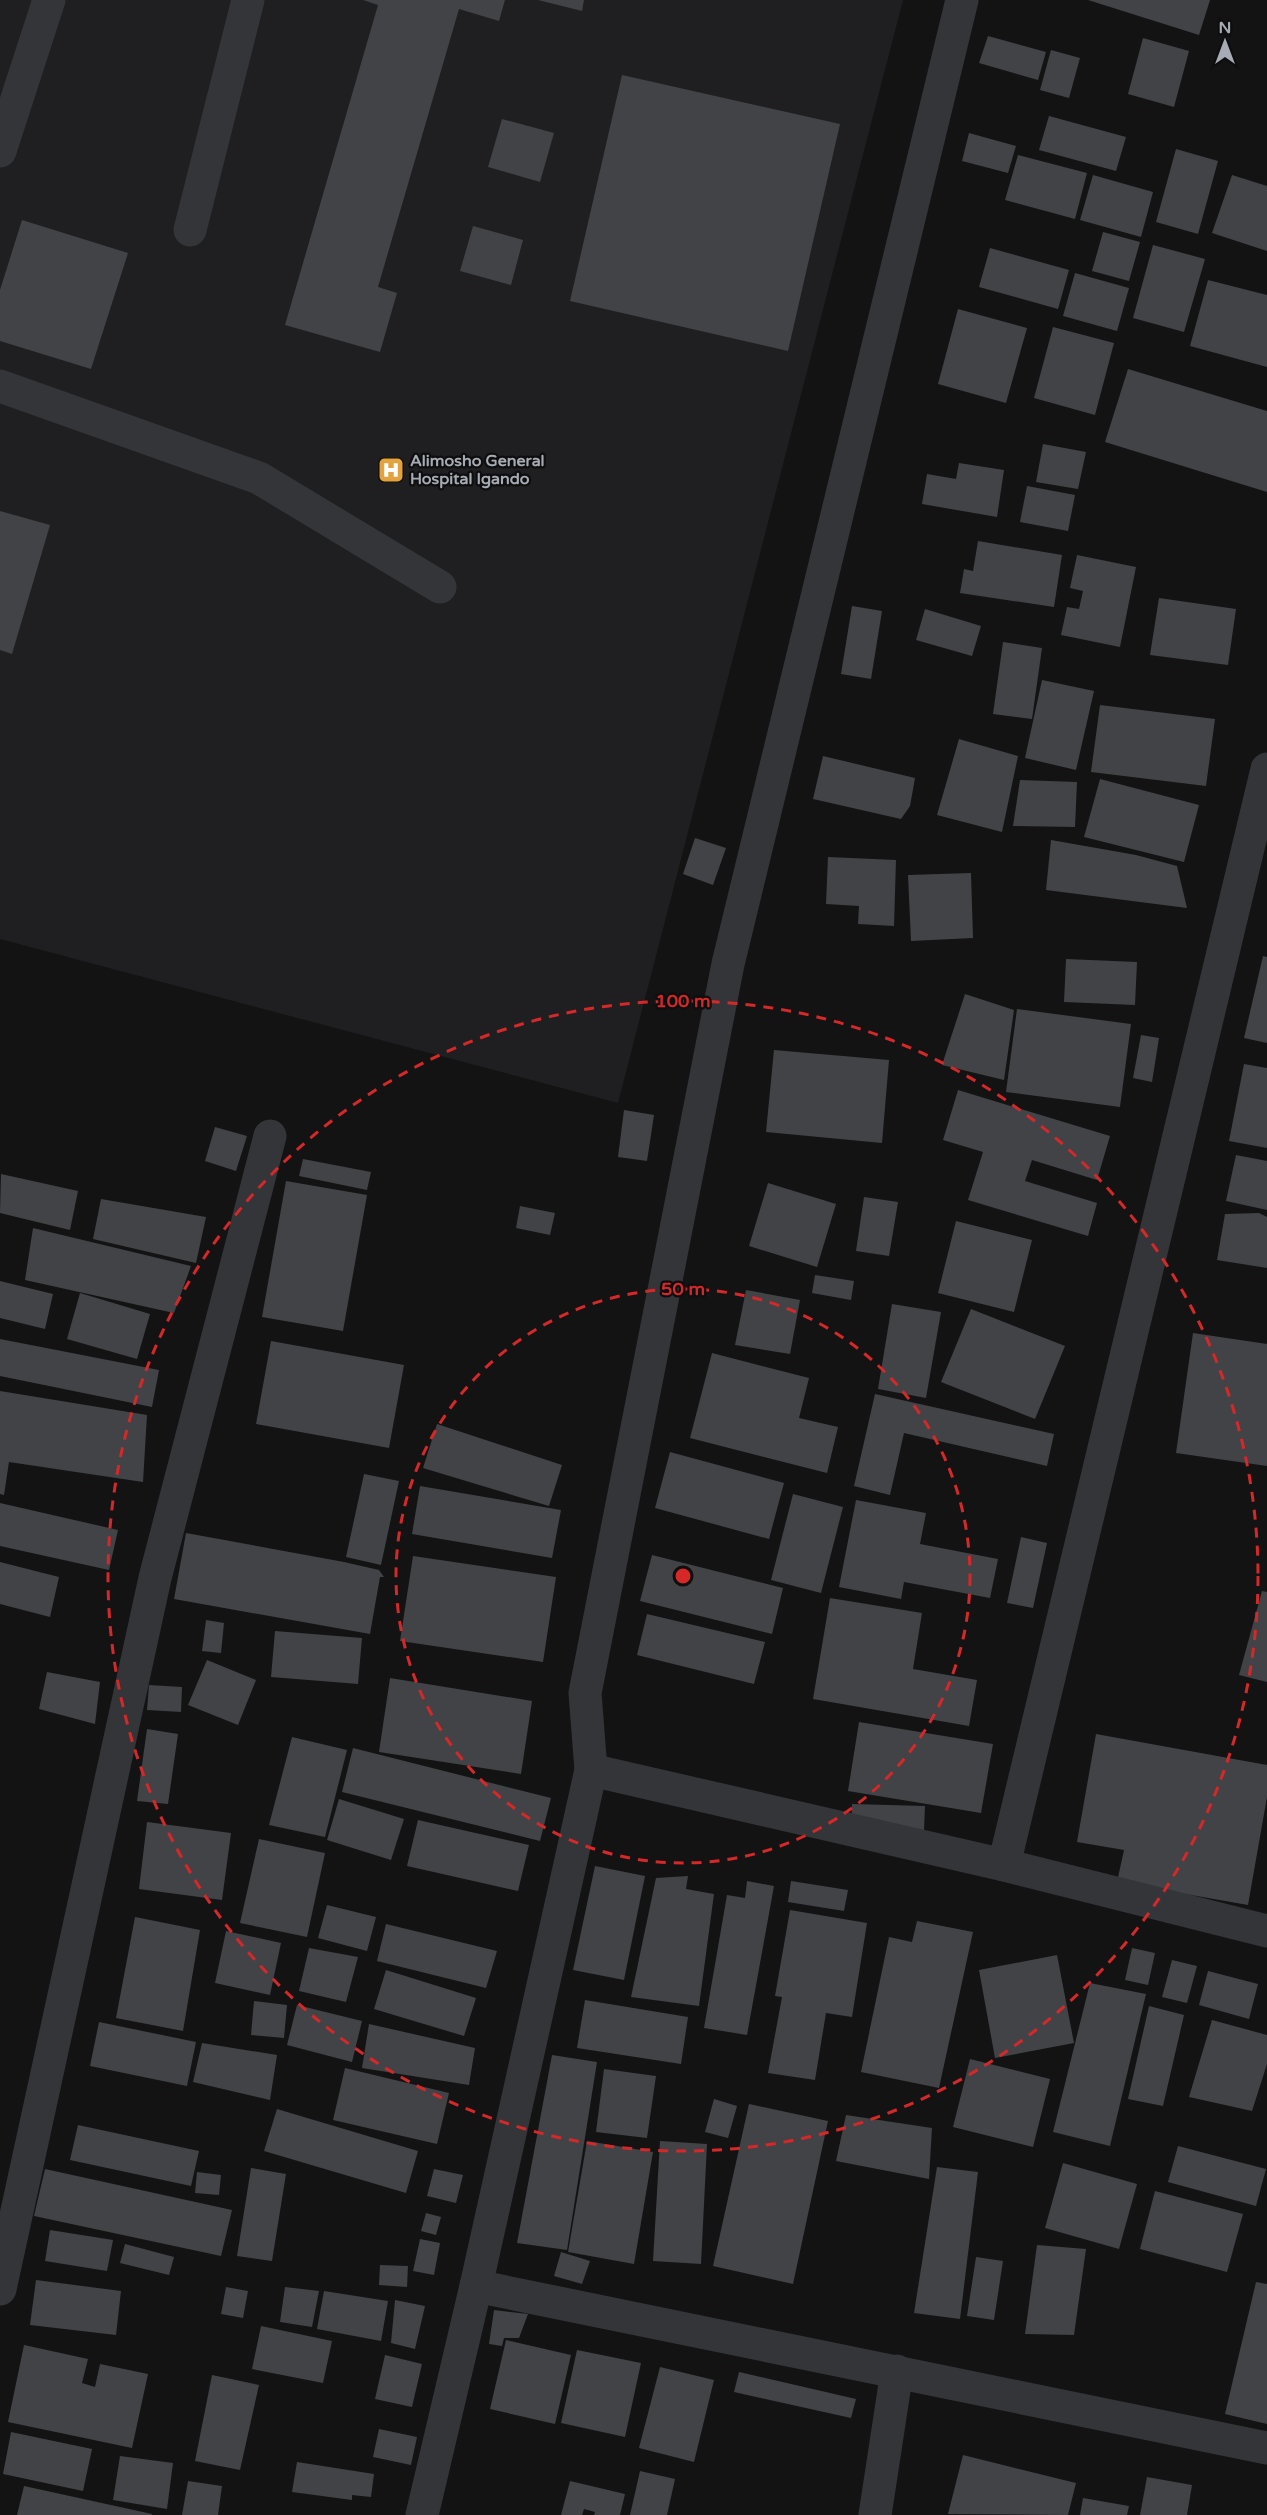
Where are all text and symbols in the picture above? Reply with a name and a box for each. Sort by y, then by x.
north arrow [1195,12,1255,72]
text: N [1219,18,1231,38]
place label: Alimosho General Hospital Igando [410,451,545,489]
hospital icon: Alimosho General Hospital Igando [376,455,406,485]
text: 100 m [655,990,711,1012]
text: 50 m [661,1278,705,1300]
centre of rings [673,1566,693,1586]

